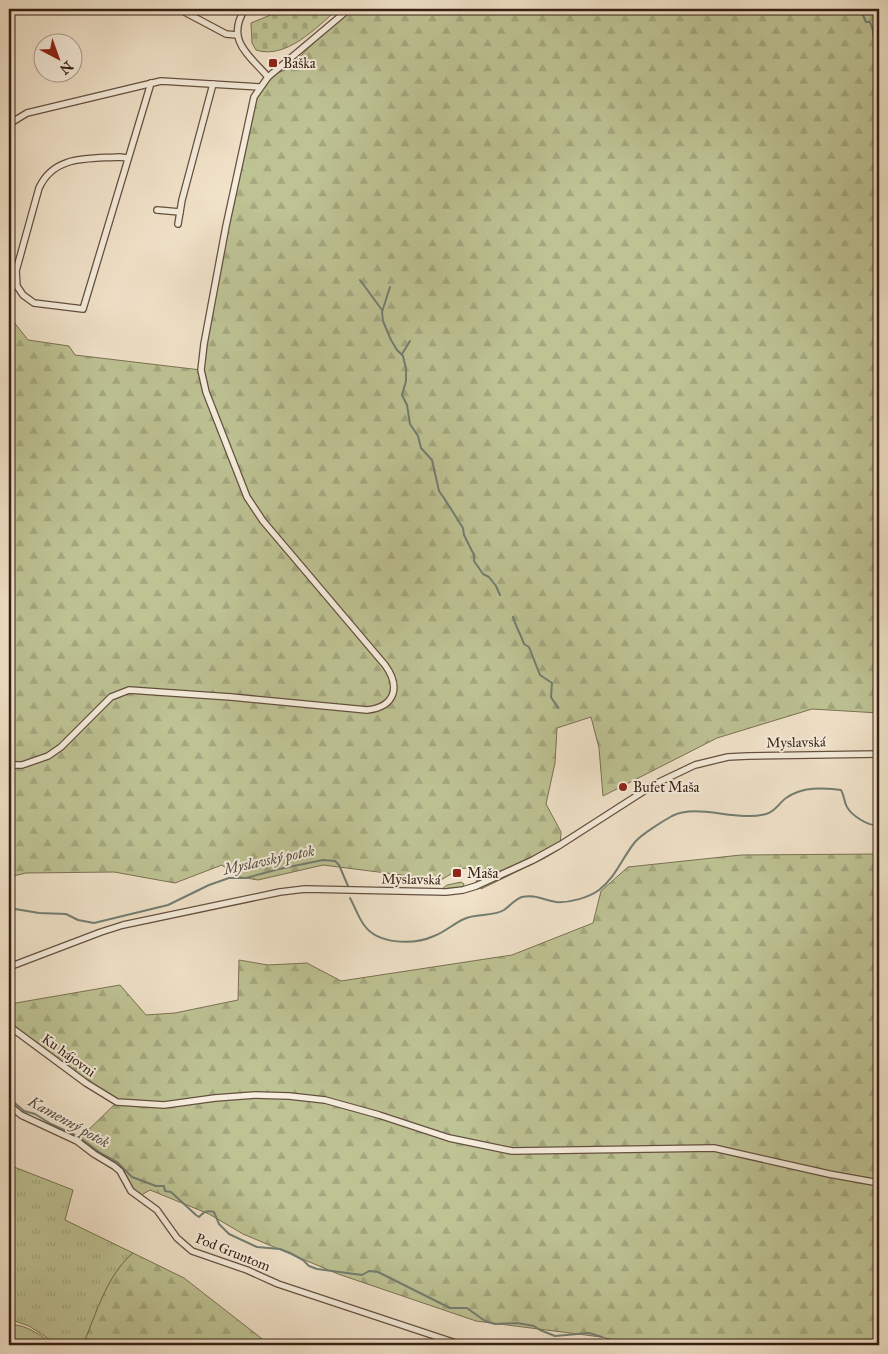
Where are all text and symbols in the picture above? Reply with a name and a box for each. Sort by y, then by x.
north arrow [32,32,82,82]
place label: Baška [283,55,316,72]
text: N [56,57,76,78]
marker: Baška [267,57,279,69]
street label: Myslavská [766,733,826,752]
place label: Bufet Maša [633,779,700,796]
marker: Bufet Maša [617,781,629,793]
water label: Myslavský potok [220,842,317,880]
place label: Maša [467,865,498,882]
marker: Maša [451,867,463,879]
street label: Myslavská [381,870,441,889]
street label: Ku hájovni [38,1030,99,1081]
water label: Kamenný potok [24,1092,113,1153]
street label: Pod Gruntom [193,1230,273,1275]

